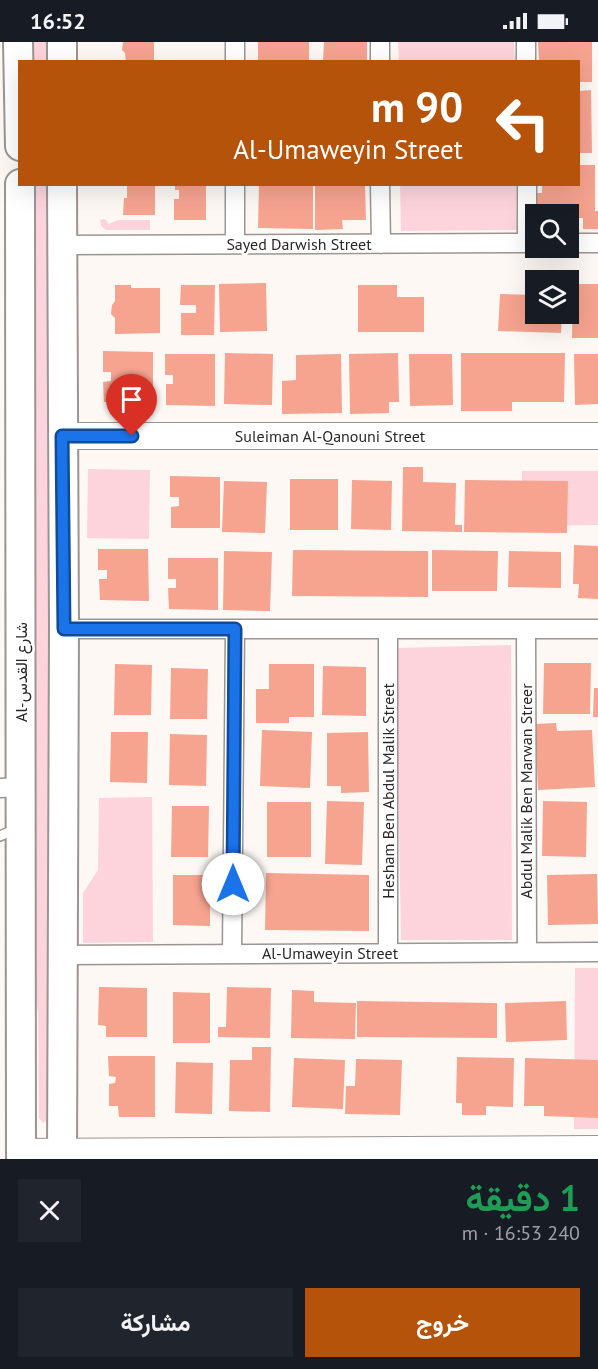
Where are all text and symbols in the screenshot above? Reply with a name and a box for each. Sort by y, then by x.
text: 16:52 [30,7,86,35]
text: 90 m [371,79,463,134]
icon: left [484,84,562,162]
text: Al-Umaweyin Street [233,132,463,166]
map controls [525,204,579,324]
button: search [525,204,579,258]
street label: Sayed Darwish Street [226,234,372,254]
button: layers [525,270,579,324]
pin [106,374,157,436]
icon: arrive [115,383,148,416]
street label: Suleiman Al-Qanouni Street [235,426,426,446]
street label: Al-شارع القدس [11,622,33,722]
street label: Hesham Ben Abdul Malik Street [378,683,398,899]
street label: Abdul Malik Ben Marwan Streer [516,683,536,899]
position arrow [201,852,265,916]
street label: Al-Umaweyin Street [262,943,399,963]
text: 1 دقيقة [466,1174,580,1221]
button: close [18,1179,81,1242]
text: 240 m · 16:53 [462,1220,580,1246]
button: مشاركة [18,1288,293,1357]
button: خروج [305,1288,580,1357]

